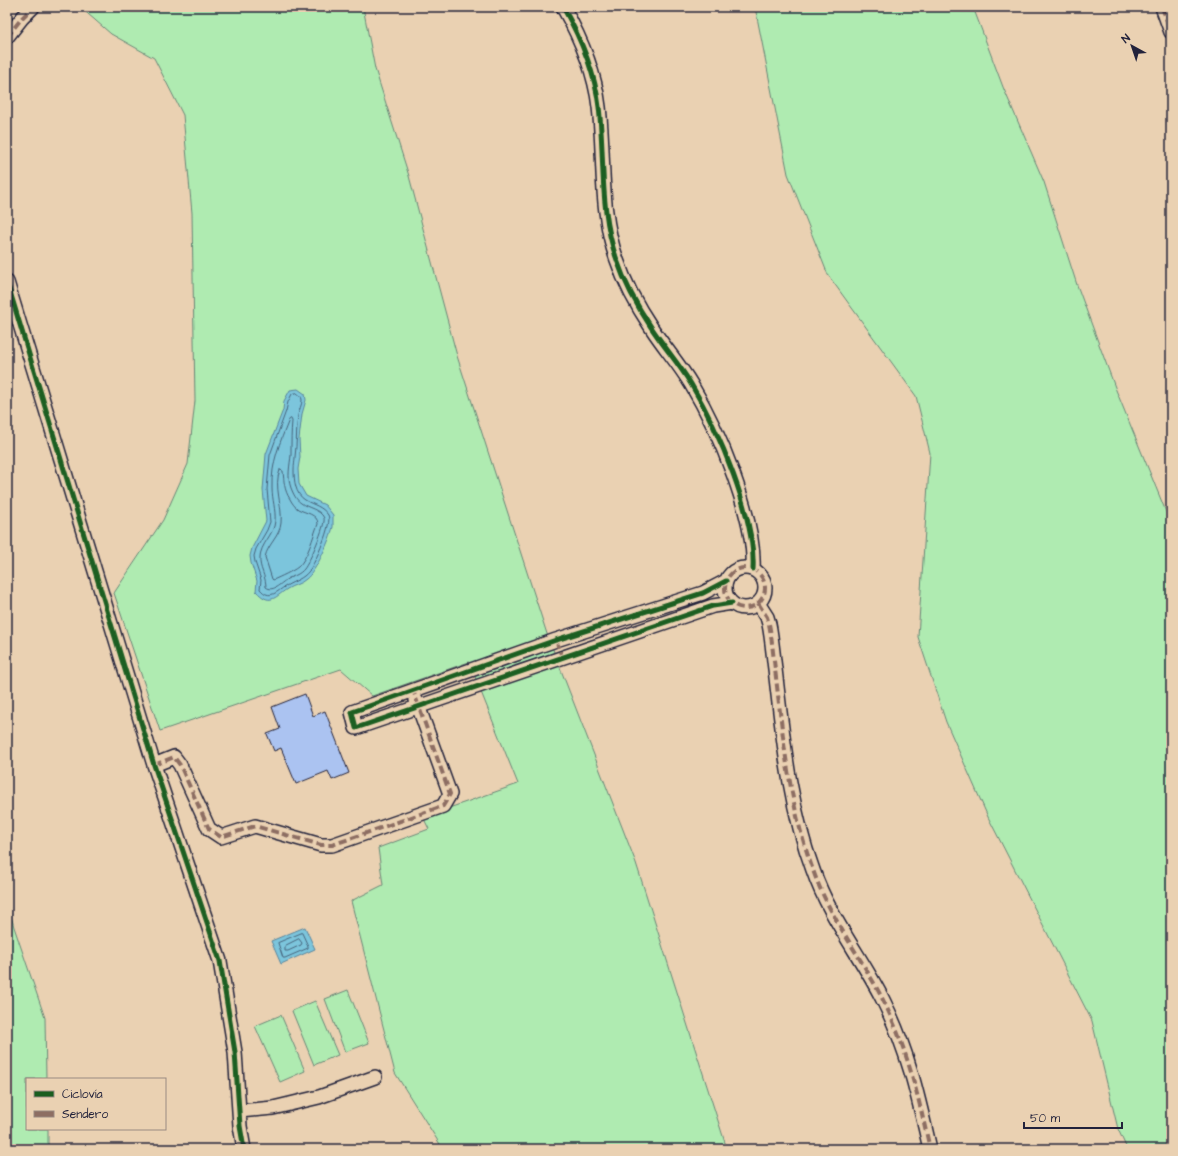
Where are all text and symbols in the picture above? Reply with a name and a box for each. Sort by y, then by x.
north arrow [1112,26,1152,66]
text: N [1118,31,1133,47]
legend [26,1078,166,1130]
text: Ciclovía [62,1086,103,1103]
scale bar [1024,1104,1122,1130]
text: Sendero [62,1106,108,1123]
text: 50 m [1030,1110,1061,1127]

